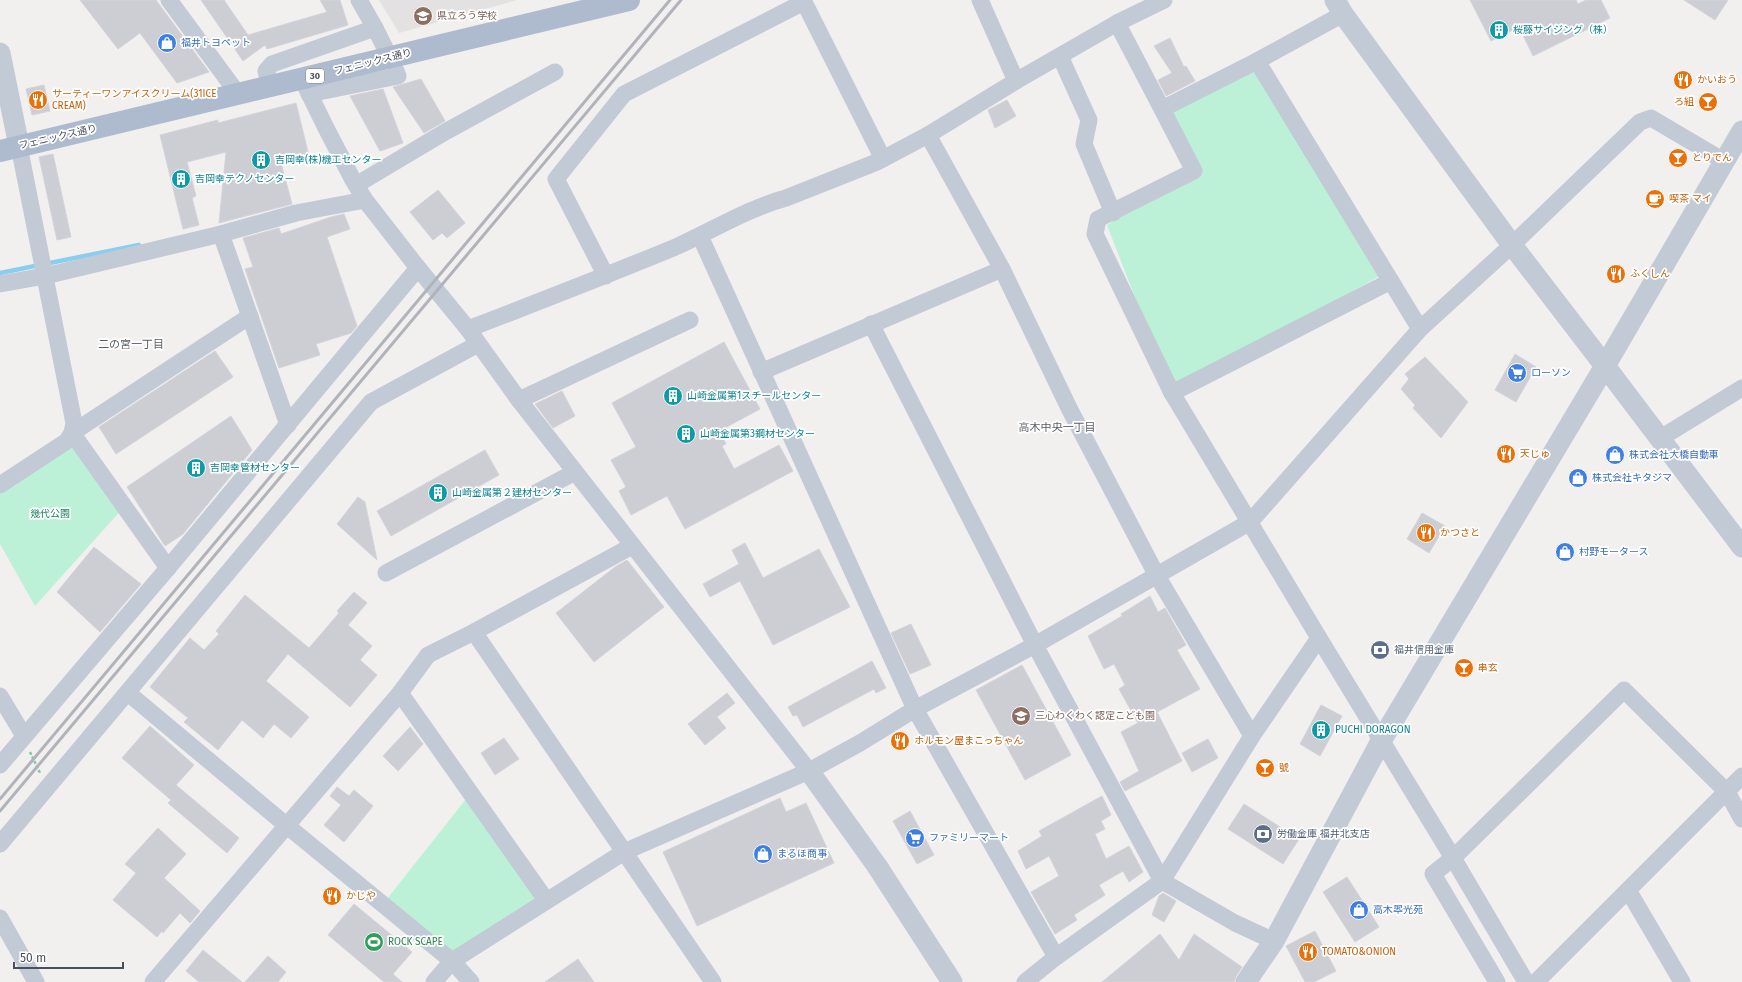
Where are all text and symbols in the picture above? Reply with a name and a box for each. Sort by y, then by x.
school or university icon: 県立ろう学校 [412,5,434,27]
place label: 県立ろう学校 [437,10,497,22]
building icon: 桜藤サイジング（株） [1488,19,1510,41]
place label: 桜藤サイジング（株） [1513,24,1613,36]
shop icon: 福井トヨペット [156,32,178,54]
place label: 福井トヨペット [181,37,251,49]
street label: フェニックス通り [333,47,413,77]
road number: 30 [306,69,324,83]
restaurant icon: かいおう [1672,69,1694,91]
place label: かいおう [1697,74,1737,86]
place label: サーティーワンアイスクリーム(31ICE CREAM) [52,87,217,112]
restaurant icon: サーティーワンアイスクリーム(31ICE CREAM) [27,89,49,111]
bar icon: ろ組 [1697,91,1719,113]
place label: ろ組 [1674,96,1694,108]
street label: フェニックス通り [18,122,98,152]
bar icon: とりでん [1667,147,1689,169]
building icon: 吉岡幸(株)機工センター [250,149,272,171]
place label: とりでん [1692,152,1732,164]
place label: 吉岡幸(株)機工センター [275,153,381,166]
building icon: 吉岡幸テクノセンター [170,168,192,190]
place label: 吉岡幸テクノセンター [195,173,294,185]
cafe icon: 喫茶 マイ [1644,188,1666,210]
place label: 喫茶 マイ [1669,193,1712,205]
restaurant icon: ふくしん [1605,263,1627,285]
place label: ふくしん [1630,268,1670,280]
district label: 二の宮一丁目 [98,338,164,351]
supermarket icon: ローソン [1506,362,1528,384]
place label: ローソン [1531,367,1571,379]
building icon: 山崎金属第1スチールセンター [662,385,684,407]
place label: 山崎金属第1スチールセンター [687,390,821,402]
district label: 高木中央一丁目 [1019,421,1096,434]
building icon: 山崎金属第3鋼材センター [675,423,697,445]
place label: 山崎金属第3鋼材センター [700,428,815,440]
restaurant icon: 天じゅ [1495,443,1517,465]
shop icon: 株式会社大橋自動車 [1604,444,1626,466]
place label: 天じゅ [1520,448,1550,460]
place label: 株式会社大橋自動車 [1629,449,1719,461]
building icon: 吉岡幸管材センター [185,457,207,479]
place label: 吉岡幸管材センター [210,462,300,474]
shop icon: 株式会社キタジマ [1567,467,1589,489]
place label: 株式会社キタジマ [1592,472,1672,484]
building icon: 山崎金属第２建材センター [427,482,449,504]
place label: 山崎金属第２建材センター [452,487,572,499]
park label: 幾代公園 [30,508,70,520]
restaurant icon: かつさと [1415,522,1437,544]
place label: かつさと [1440,527,1480,539]
shop icon: 村野モータース [1554,541,1576,563]
place label: 村野モータース [1579,546,1649,558]
bank icon: 福井信用金庫 [1369,639,1391,661]
place label: 福井信用金庫 [1394,644,1454,656]
bar icon: 串玄 [1453,657,1475,679]
place label: 串玄 [1478,662,1498,674]
school or university icon: 三心わくわく認定こども園 [1010,705,1032,727]
place label: 三心わくわく認定こども園 [1035,710,1155,722]
building icon: PUCHI DORAGON [1310,719,1332,741]
place label: PUCHI DORAGON [1335,724,1411,736]
restaurant icon: ホルモン屋まこっちゃん [889,730,911,752]
place label: ホルモン屋まこっちゃん [914,735,1023,747]
bar icon: 號 [1254,757,1276,779]
place label: 號 [1279,762,1289,774]
bank icon: 労働金庫 福井北支店 [1252,823,1274,845]
supermarket icon: ファミリーマート [904,827,926,849]
place label: 労働金庫 福井北支店 [1277,828,1370,840]
place label: ファミリーマート [929,832,1009,844]
shop icon: まるほ商事 [752,843,774,865]
place label: まるほ商事 [777,848,827,860]
restaurant icon: かじや [321,885,343,907]
place label: かじや [346,890,376,902]
shop icon: 高木翆光苑 [1348,899,1370,921]
place label: 高木翆光苑 [1373,904,1423,916]
sports icon: ROCK SCAPE [363,931,385,953]
place label: ROCK SCAPE [388,936,443,948]
restaurant icon: TOMATO&ONION [1297,941,1319,963]
scale bar [14,944,123,970]
place label: TOMATO&ONION [1322,946,1396,958]
text: 50 m [20,951,46,965]

